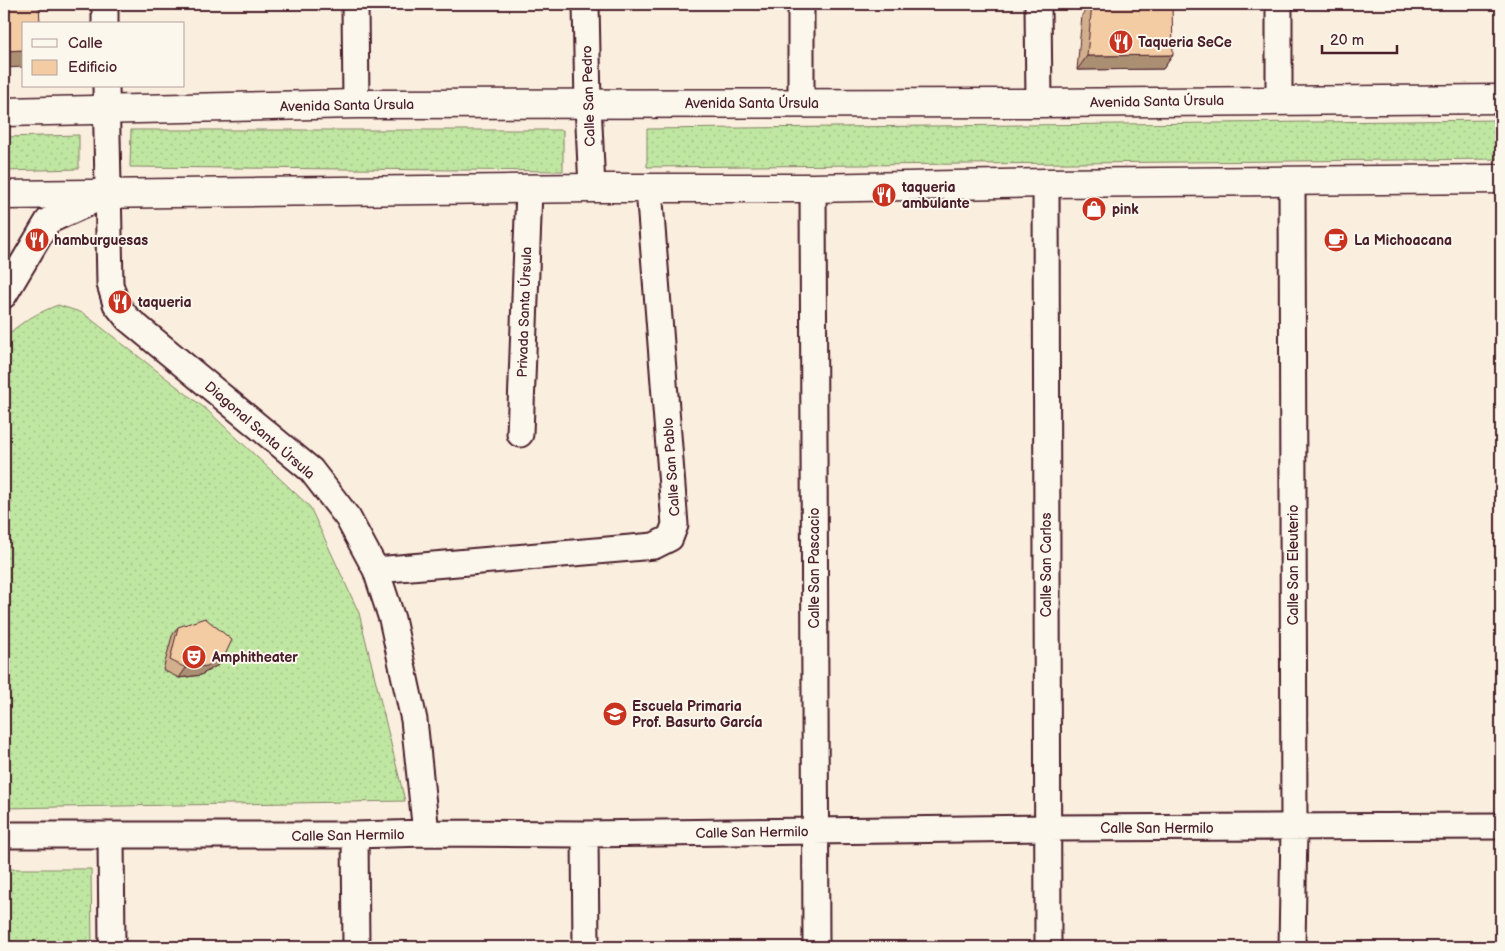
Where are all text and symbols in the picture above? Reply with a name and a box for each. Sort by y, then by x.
legend [22,22,185,88]
scale bar [1322,22,1398,54]
restaurant icon: Taqueria SeCe [1108,29,1134,55]
text: 20 m [1330,31,1364,50]
text: Calle [68,34,103,53]
place label: Taqueria SeCe [1138,34,1232,51]
street label: Calle San Pedro [578,45,599,147]
text: Edificio [68,58,117,77]
street label: Avenida Santa Úrsula [1090,91,1224,111]
street label: Avenida Santa Úrsula [685,94,819,112]
street label: Avenida Santa Úrsula [280,95,414,115]
place label: taqueria ambulante [901,179,969,212]
restaurant icon: taqueria ambulante [871,182,897,208]
shop icon: pink [1081,196,1107,222]
place label: pink [1112,201,1139,218]
restaurant icon: hamburguesas [24,227,50,253]
cafe icon: La Michoacana [1323,227,1349,253]
place label: hamburguesas [54,232,148,249]
place label: La Michoacana [1354,232,1452,249]
street label: Privada Santa Úrsula [513,246,535,378]
restaurant icon: taqueria [107,289,133,315]
place label: taqueria [137,294,192,311]
street label: Diagonal Santa Úrsula [201,377,319,483]
street label: Calle San Pablo [660,417,683,517]
street label: Calle San Eleuterio [1285,505,1302,625]
street label: Calle San Pascacio [806,507,823,629]
street label: Calle San Carlos [1038,513,1055,617]
theatre icon: Amphitheater [181,644,207,670]
place label: Amphitheater [211,649,298,666]
place label: Escuela Primaria Prof. Basurto García [632,698,763,731]
school or university icon: Escuela Primaria Prof. Basurto García [602,701,628,727]
street label: Calle San Hermilo [1100,820,1214,837]
street label: Calle San Hermilo [695,823,809,842]
street label: Calle San Hermilo [291,826,405,845]

